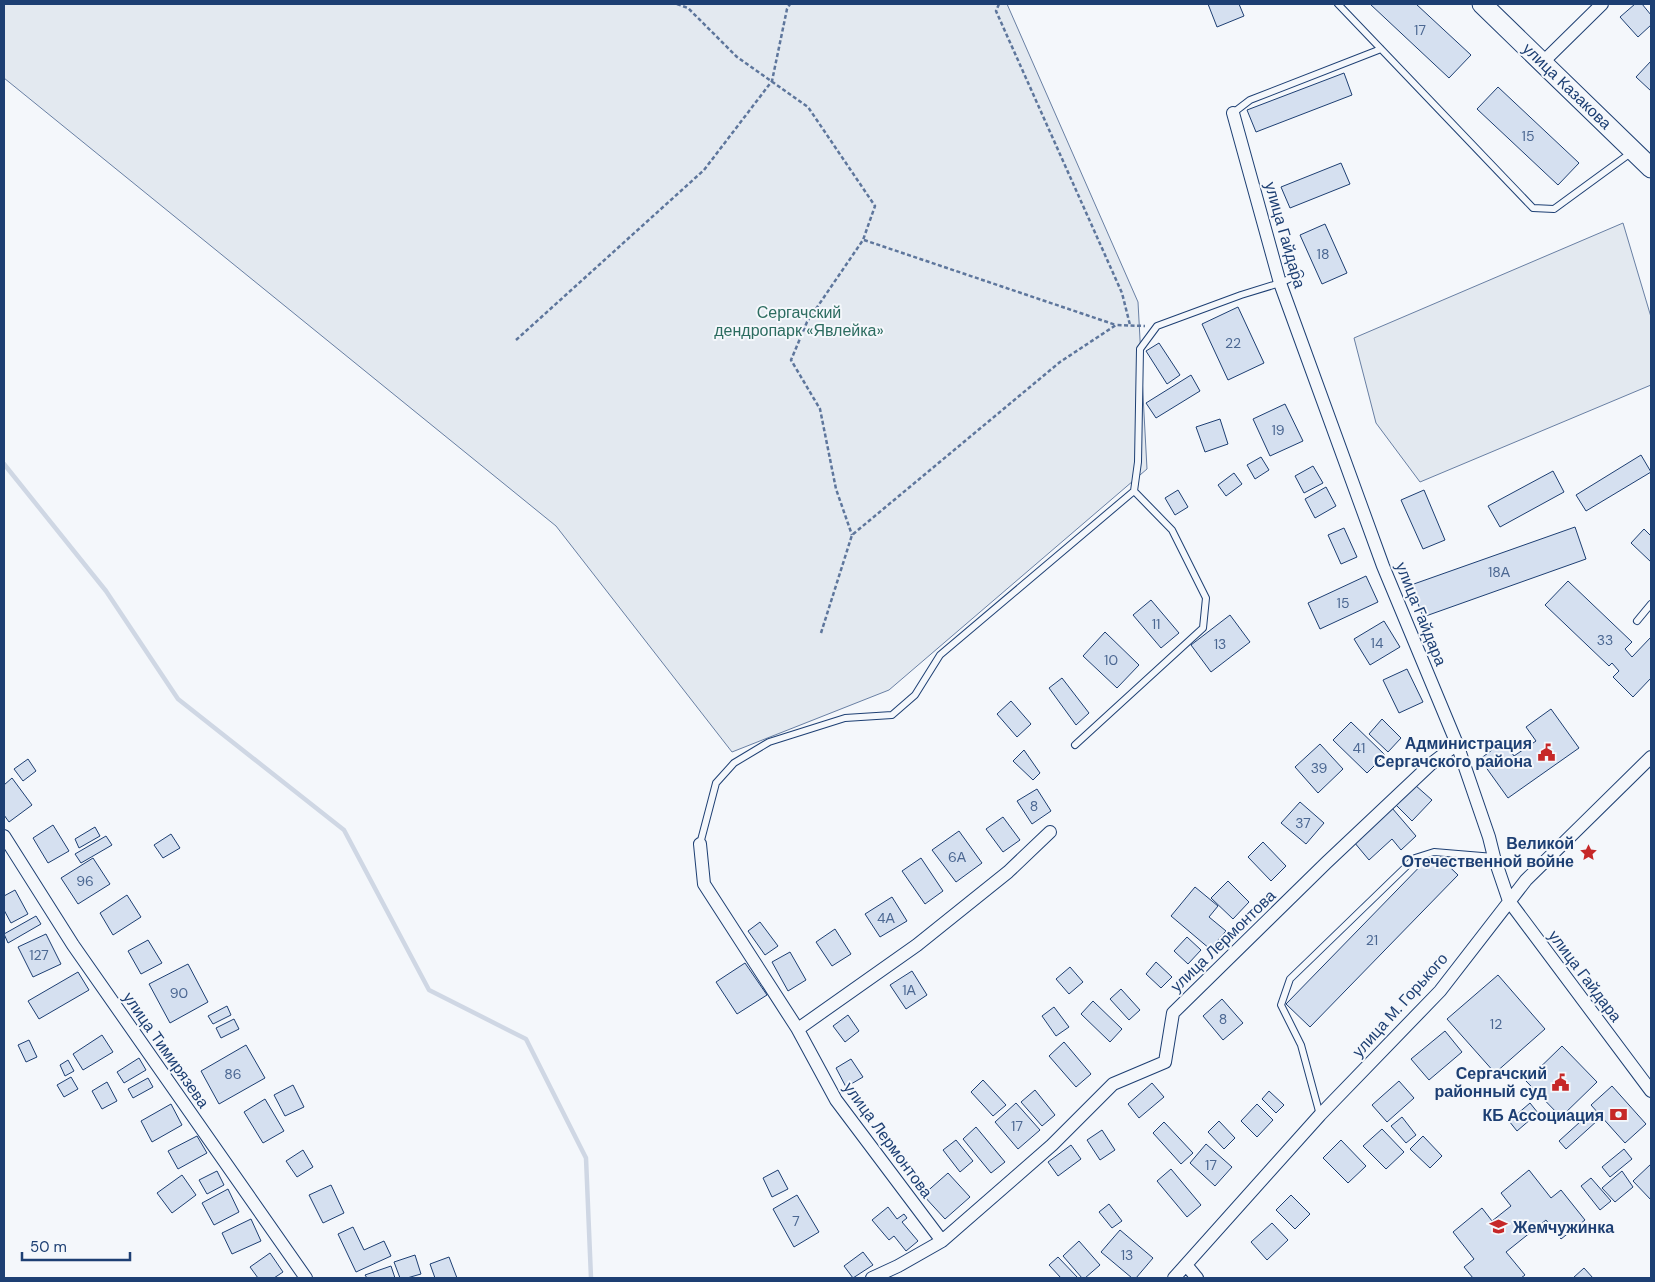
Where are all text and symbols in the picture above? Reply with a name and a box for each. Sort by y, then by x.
house number: 17 [1414,21,1426,39]
street label: улица Казакова [1518,38,1616,134]
house number: 15 [1522,127,1534,145]
street label: улица Гайдара [1260,179,1310,291]
house number: 18 [1317,245,1329,263]
park label: Сергачский дендропарк «Явлейка» [714,302,884,341]
house number: 22 [1225,334,1241,352]
house number: 19 [1271,421,1285,439]
street label: улица Гайдара [1391,559,1451,669]
house number: 18А [1488,563,1511,581]
house number: 15 [1337,594,1349,612]
house number: 11 [1152,615,1160,633]
house number: 33 [1597,631,1613,649]
house number: 14 [1371,634,1384,652]
house number: 13 [1214,635,1226,653]
house number: 10 [1104,651,1118,669]
place label: Администрация Сергачского района [1374,733,1532,772]
house number: 41 [1353,739,1365,757]
public building icon: Администрация Сергачского района [1536,742,1556,762]
house number: 39 [1311,759,1328,777]
house number: 8 [1030,797,1038,815]
house number: 37 [1295,814,1311,832]
place label: Великой Отечественной войне [1401,833,1574,872]
place icon: Великой Отечественной войне [1578,842,1598,862]
house number: 6А [948,848,967,866]
house number: 96 [76,872,94,890]
street label: улица Лермонтова [1166,885,1280,997]
house number: 4А [877,909,896,927]
street label: улица Гайдара [1544,926,1627,1026]
house number: 21 [1366,931,1378,949]
house number: 127 [29,946,49,964]
street label: улица М. Горького [1348,948,1452,1062]
house number: 1А [902,981,917,999]
house number: 90 [170,984,188,1002]
street label: улица Тимирязева [118,988,214,1112]
house number: 8 [1219,1010,1227,1028]
house number: 12 [1490,1015,1502,1033]
place label: Сергачский районный суд [1435,1063,1547,1102]
house number: 86 [224,1065,242,1083]
public building icon: Сергачский районный суд [1551,1072,1571,1092]
street label: улица Лермонтова [839,1078,937,1202]
place label: КБ Ассоциация [1482,1105,1604,1126]
bank icon: КБ Ассоциация [1608,1105,1628,1125]
house number: 17 [1011,1117,1023,1135]
house number: 17 [1205,1156,1217,1174]
house number: 7 [792,1212,800,1230]
school or university icon: Жемчужинка [1489,1217,1509,1237]
place label: Жемчужинка [1512,1217,1614,1238]
scale bar [22,1230,130,1262]
text: 50 m [30,1237,67,1257]
house number: 13 [1121,1246,1133,1264]

